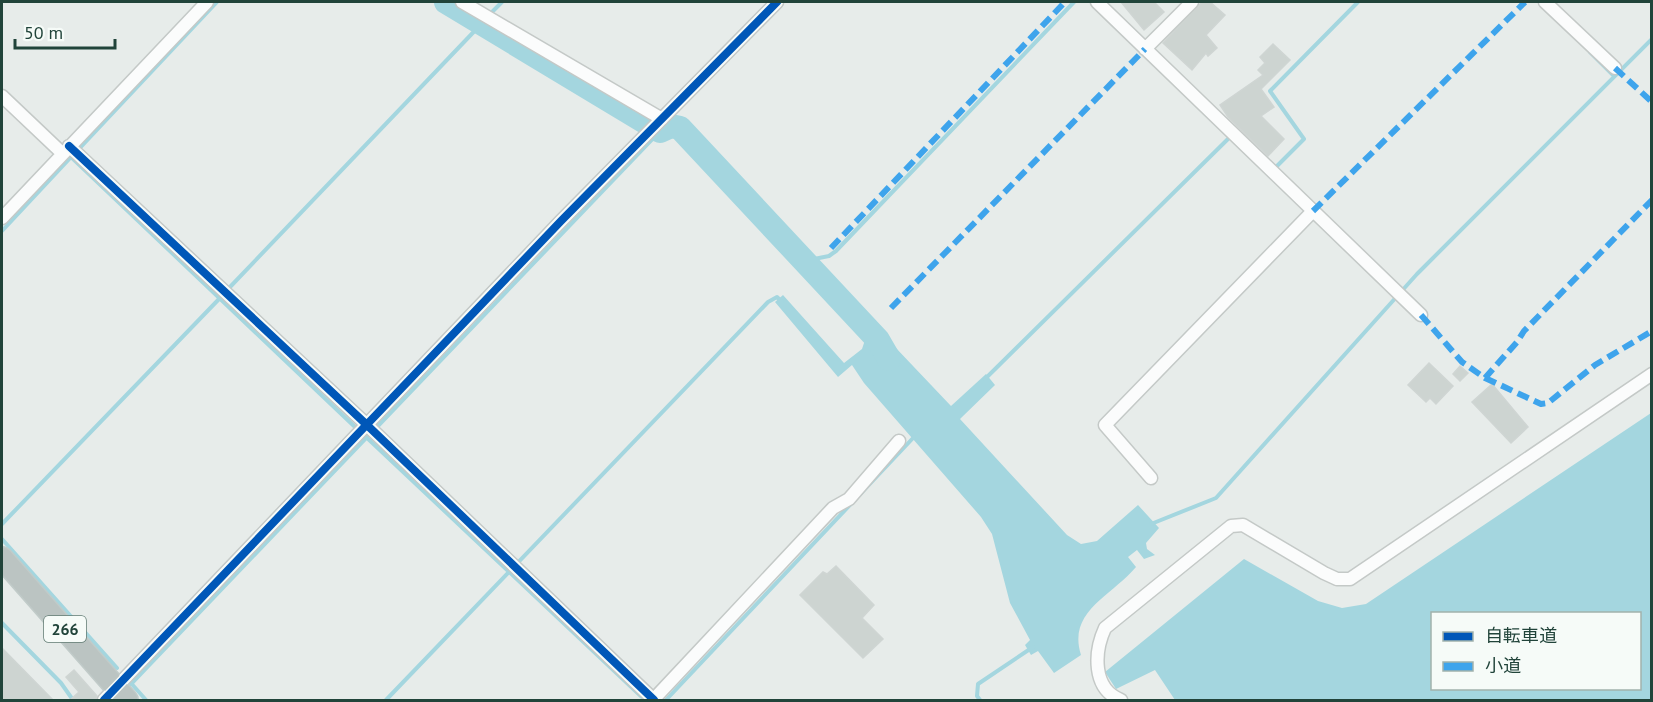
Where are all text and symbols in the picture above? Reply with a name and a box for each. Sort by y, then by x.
scale bar [15,12,116,50]
text: 50 m [24,21,63,44]
legend [1431,612,1641,690]
road number: 266 [44,616,86,642]
text: 自転車道 [1485,624,1557,647]
text: 小道 [1485,654,1521,677]

